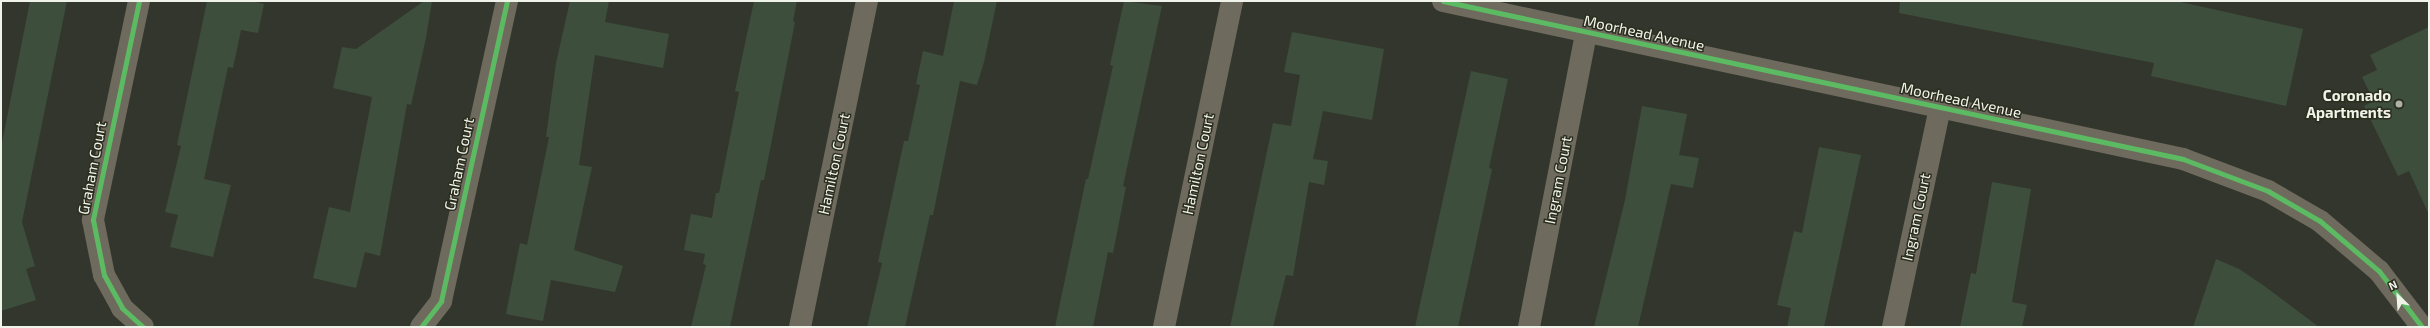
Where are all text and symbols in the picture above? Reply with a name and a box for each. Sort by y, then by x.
street label: Moorhead Avenue [1582,11,1706,55]
street label: Moorhead Avenue [1899,78,2023,122]
place label: Coronado Apartments [2306,86,2391,121]
marker: Coronado Apartments [2394,99,2404,109]
street label: Hamilton Court [814,112,854,216]
street label: Hamilton Court [1178,112,1218,216]
street label: Graham Court [440,116,478,212]
street label: Graham Court [74,120,110,216]
street label: Ingram Court [1541,135,1575,225]
street label: Ingram Court [1898,172,1934,262]
north arrow [2378,276,2418,316]
text: N [2386,277,2399,292]

